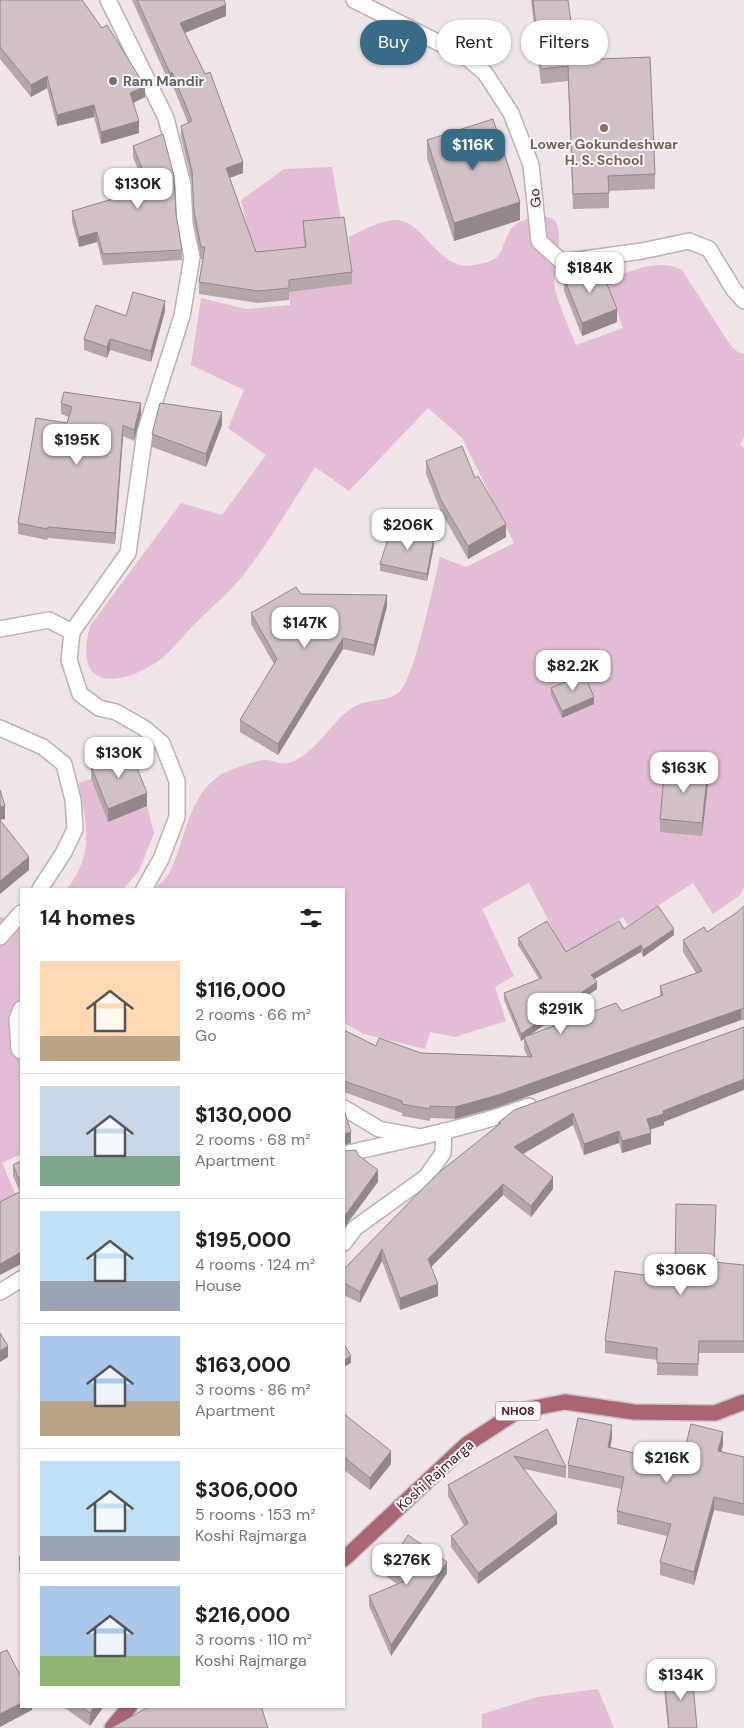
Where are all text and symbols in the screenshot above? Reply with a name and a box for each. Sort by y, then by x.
chip: Buy [360,20,427,65]
chip: Rent [437,20,511,65]
chip: Filters [521,20,608,65]
place label: Ram Mandir [123,72,204,90]
marker: Ram Mandir [107,75,119,87]
marker: Lower Gokundeshwar H. S. School [598,122,610,134]
pin: $116K [438,128,508,171]
text: $116K [452,134,494,155]
place label: Lower Gokundeshwar H. S. School [530,135,678,169]
pin: $130K [103,168,173,210]
text: $130K [115,173,161,194]
street label: Go [525,188,545,208]
pin: $184K [555,252,625,294]
text: $184K [567,257,613,278]
pin: $195K [42,424,112,466]
text: $195K [54,429,100,450]
pin: $206K [373,508,443,551]
text: $206K [383,514,433,535]
pin: $147K [270,606,340,649]
text: $147K [283,612,327,633]
pin: $82.2K [532,650,614,692]
text: $82.2K [547,655,599,676]
pin: $130K [84,736,154,779]
text: $130K [96,742,142,763]
pin: $163K [649,752,719,794]
text: $163K [661,757,707,778]
text: 14 homes [40,904,136,932]
icon: filters [297,904,325,932]
text: $116,000 [195,976,286,1004]
icon: home [80,981,140,1041]
pin: $291K [526,992,596,1035]
text: $291K [538,998,584,1019]
text: 2 rooms · 66 m² [195,1004,311,1025]
text: Go [195,1025,217,1046]
text: $130,000 [195,1101,292,1129]
icon: home [80,1106,140,1166]
text: 2 rooms · 68 m² [195,1129,311,1150]
text: Apartment [195,1150,275,1171]
text: $195,000 [195,1226,291,1254]
icon: home [80,1231,140,1291]
text: 4 rooms · 124 m² [195,1254,315,1275]
pin: $306K [646,1254,716,1296]
text: $306K [655,1259,707,1280]
text: House [195,1275,242,1296]
text: $163,000 [195,1351,291,1379]
icon: home [80,1356,140,1416]
text: 3 rooms · 86 m² [195,1379,311,1400]
text: Apartment [195,1400,275,1421]
road number: NH08 [496,1402,540,1420]
street label: Koshi Rajmarga [393,1436,477,1514]
pin: $216K [632,1442,702,1484]
text: $216K [644,1447,690,1468]
text: $306,000 [195,1476,298,1504]
icon: home [80,1481,140,1541]
text: 5 rooms · 153 m² [195,1504,316,1525]
text: Koshi Rajmarga [195,1525,307,1546]
pin: $276K [372,1544,442,1586]
text: $276K [383,1549,431,1570]
text: $216,000 [195,1601,290,1629]
icon: home [80,1606,140,1666]
text: 3 rooms · 110 m² [195,1629,312,1650]
text: Koshi Rajmarga [195,1650,307,1671]
pin: $134K [646,1658,716,1701]
text: $134K [658,1664,704,1685]

